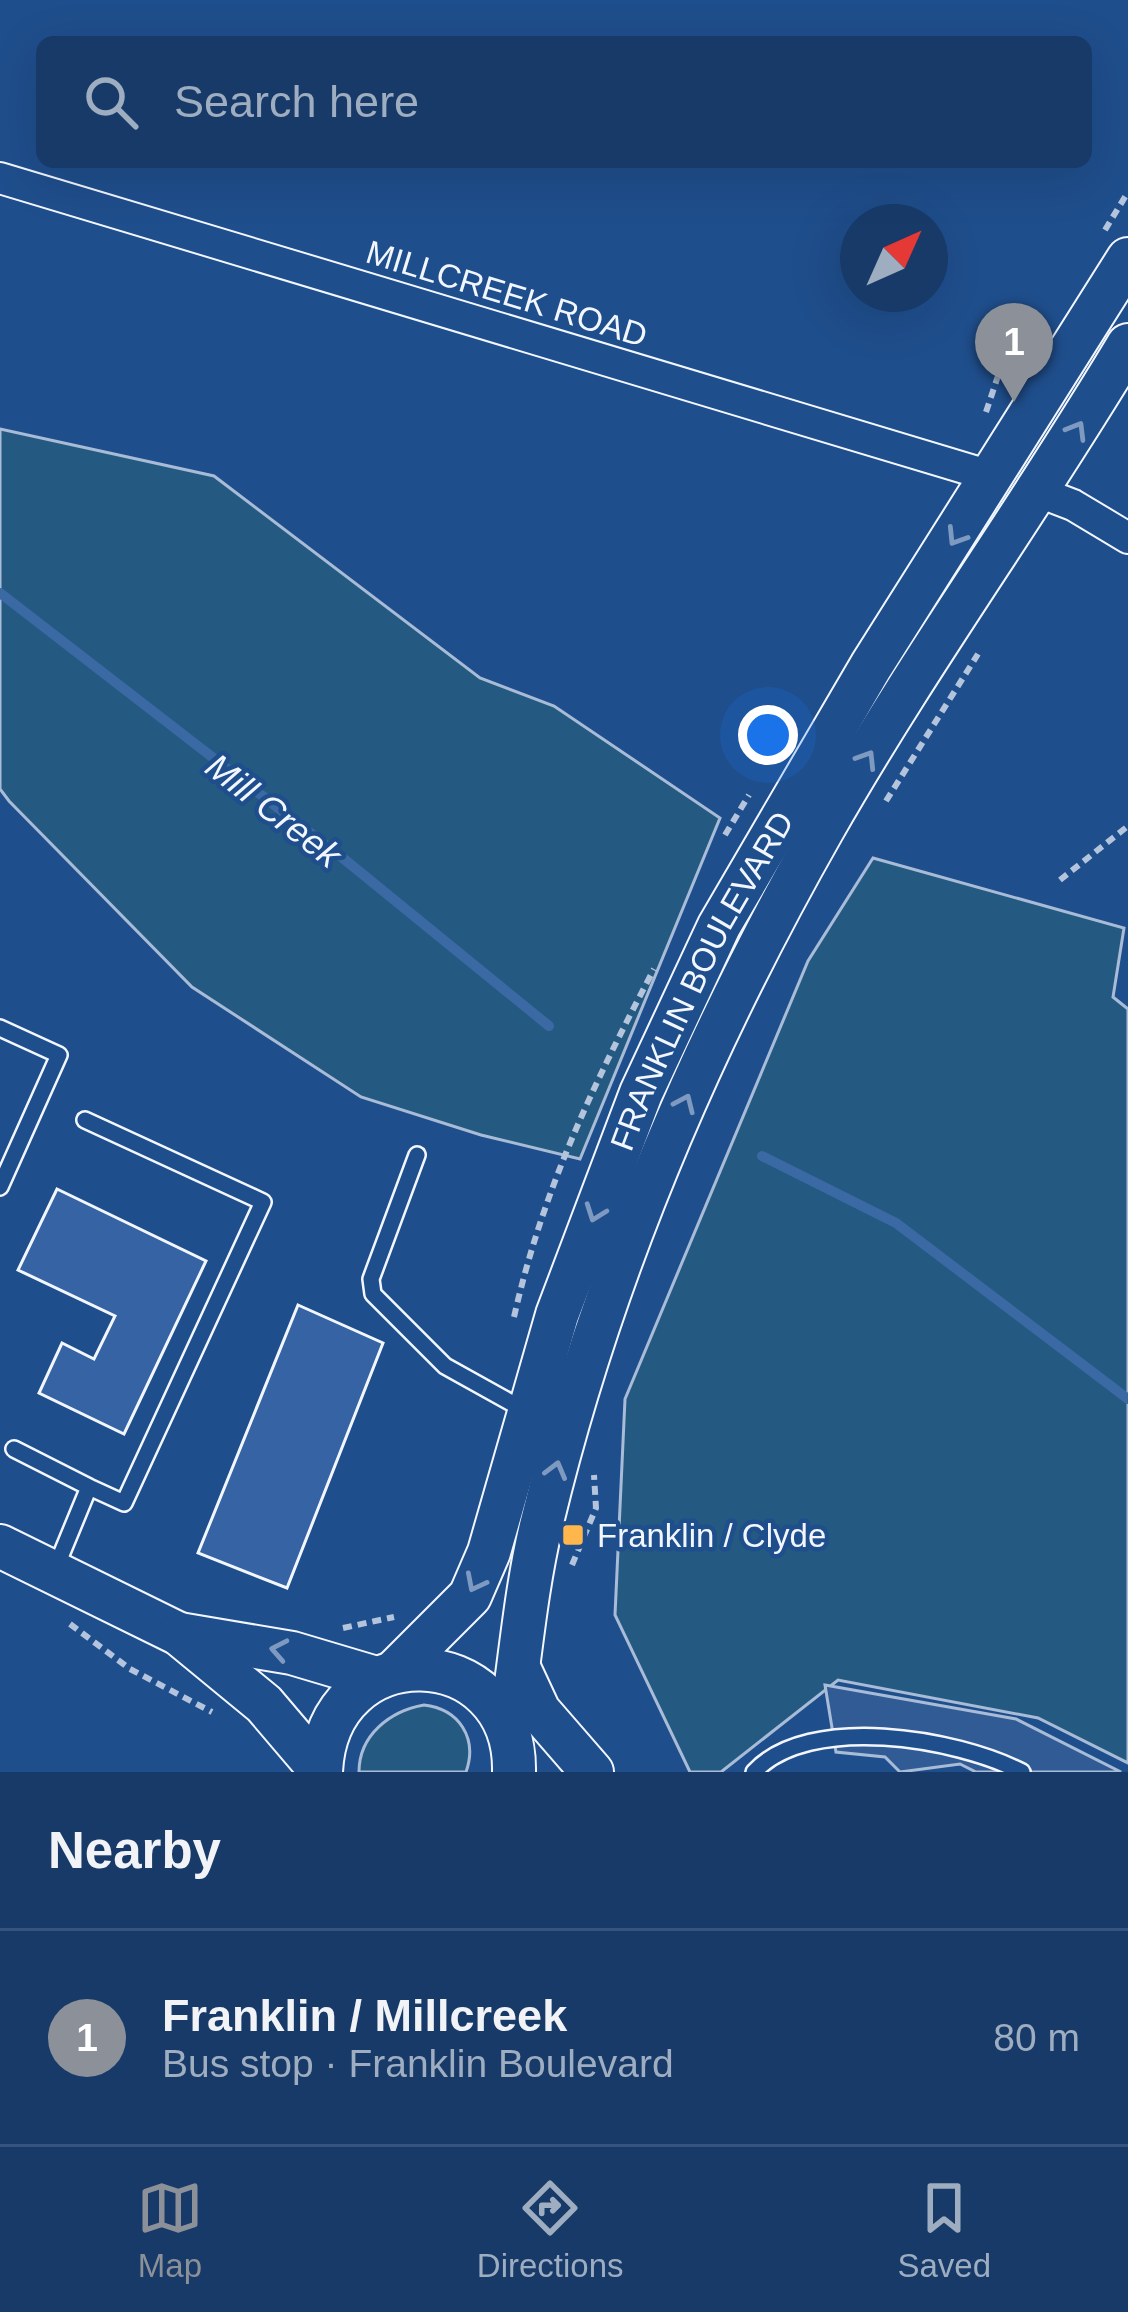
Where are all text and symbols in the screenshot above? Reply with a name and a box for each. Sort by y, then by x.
search box [36,36,1092,168]
icon: search [78,69,144,135]
text: Search here [174,76,419,127]
north arrow [840,204,948,312]
street label: MILLCREEK ROAD [362,233,652,354]
pin: 1 [975,303,1053,402]
one-way arrow [1063,421,1085,443]
one-way arrow [948,524,970,546]
your location [738,705,798,765]
water label: Mill Creek [198,745,351,877]
one-way arrow [853,750,875,772]
street label: FRANKLIN BOULEVARD [603,805,801,1156]
one-way arrow [670,1094,694,1115]
one-way arrow [585,1201,609,1222]
one-way arrow [542,1461,567,1481]
place label: Franklin / Clyde [597,1517,826,1554]
marker: Franklin / Clyde [560,1522,586,1548]
one-way arrow [466,1570,489,1592]
one-way arrow [269,1639,289,1664]
text: Nearby [48,1822,221,1879]
text: Franklin / Millcreek [162,1990,567,2041]
text: 1 [76,2016,98,2059]
text: 80 m [993,2016,1080,2059]
text: Bus stop · Franklin Boulevard [162,2042,674,2085]
tab: Map [137,2175,203,2285]
tab: Directions [477,2175,624,2285]
tab: Saved [897,2175,991,2285]

